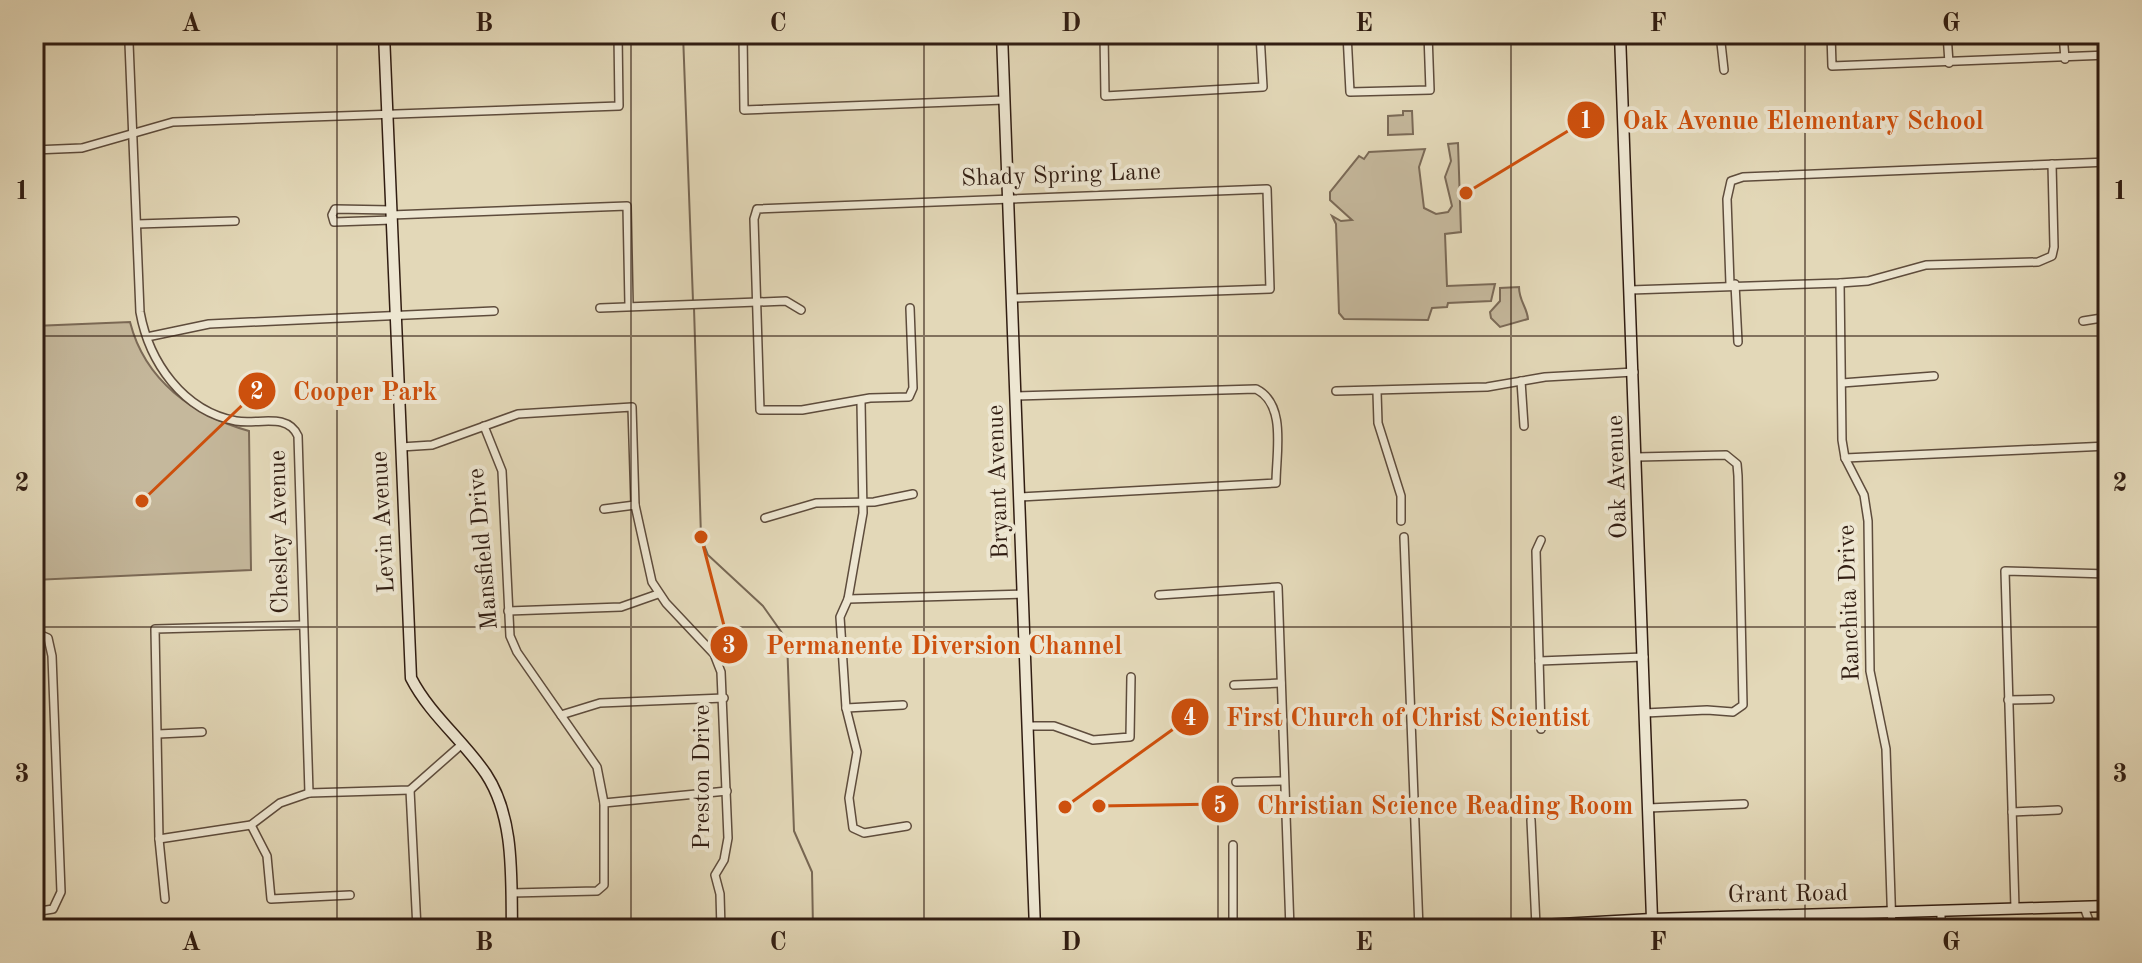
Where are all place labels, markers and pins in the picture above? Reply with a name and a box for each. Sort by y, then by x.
callout: Oak Avenue Elementary School [1566,95,2000,145]
callout: Cooper Park [237,366,453,416]
callout: Permanente Diversion Channel [709,620,1138,670]
callout: First Church of Christ Scientist [1170,692,1606,742]
callout: Christian Science Reading Room [1200,779,1649,829]

